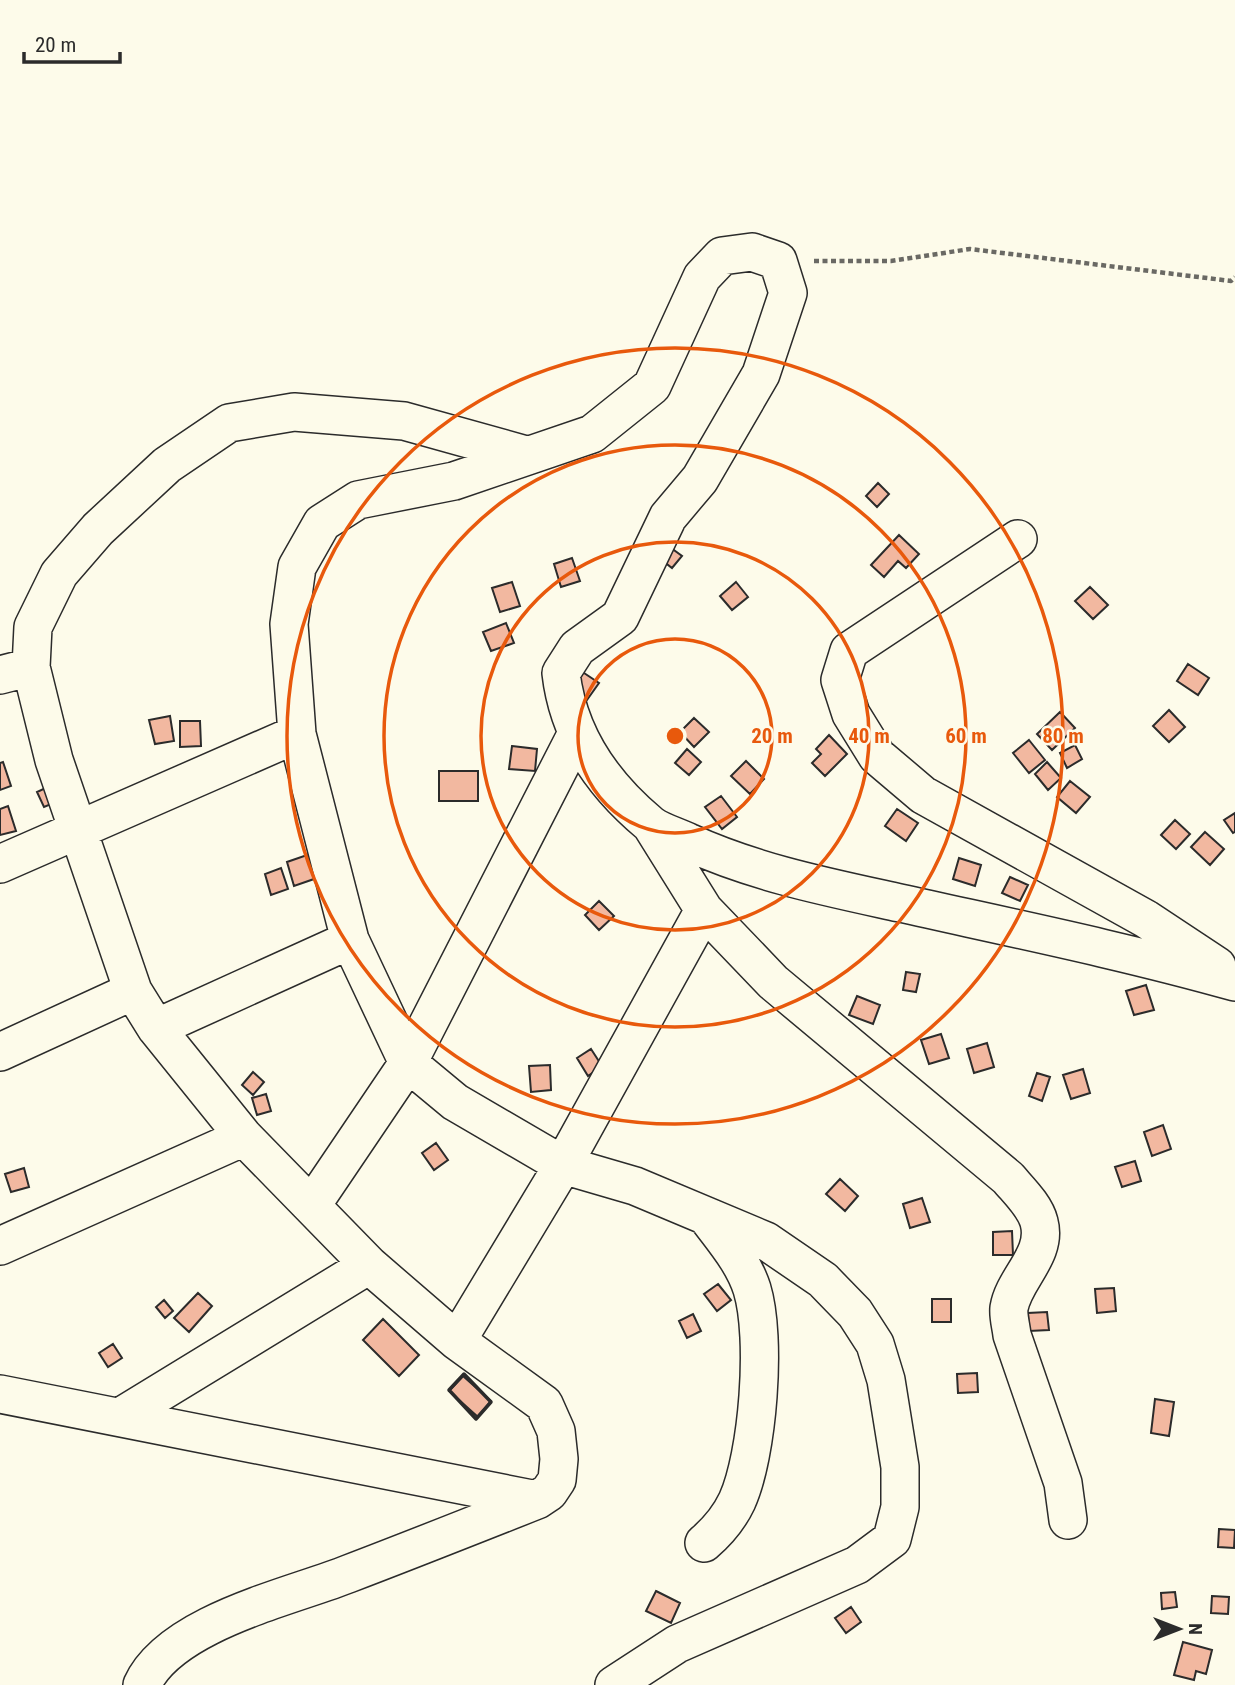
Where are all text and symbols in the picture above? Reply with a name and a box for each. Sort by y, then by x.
scale bar [24,21,121,65]
text: 20 m [35,33,76,57]
centre of rings [663,724,687,748]
text: 20 m [751,724,793,748]
text: 40 m [848,724,890,748]
text: 60 m [945,724,987,748]
text: 80 m [1042,724,1084,748]
north arrow [1144,1594,1214,1664]
text: N [1184,1623,1207,1635]

